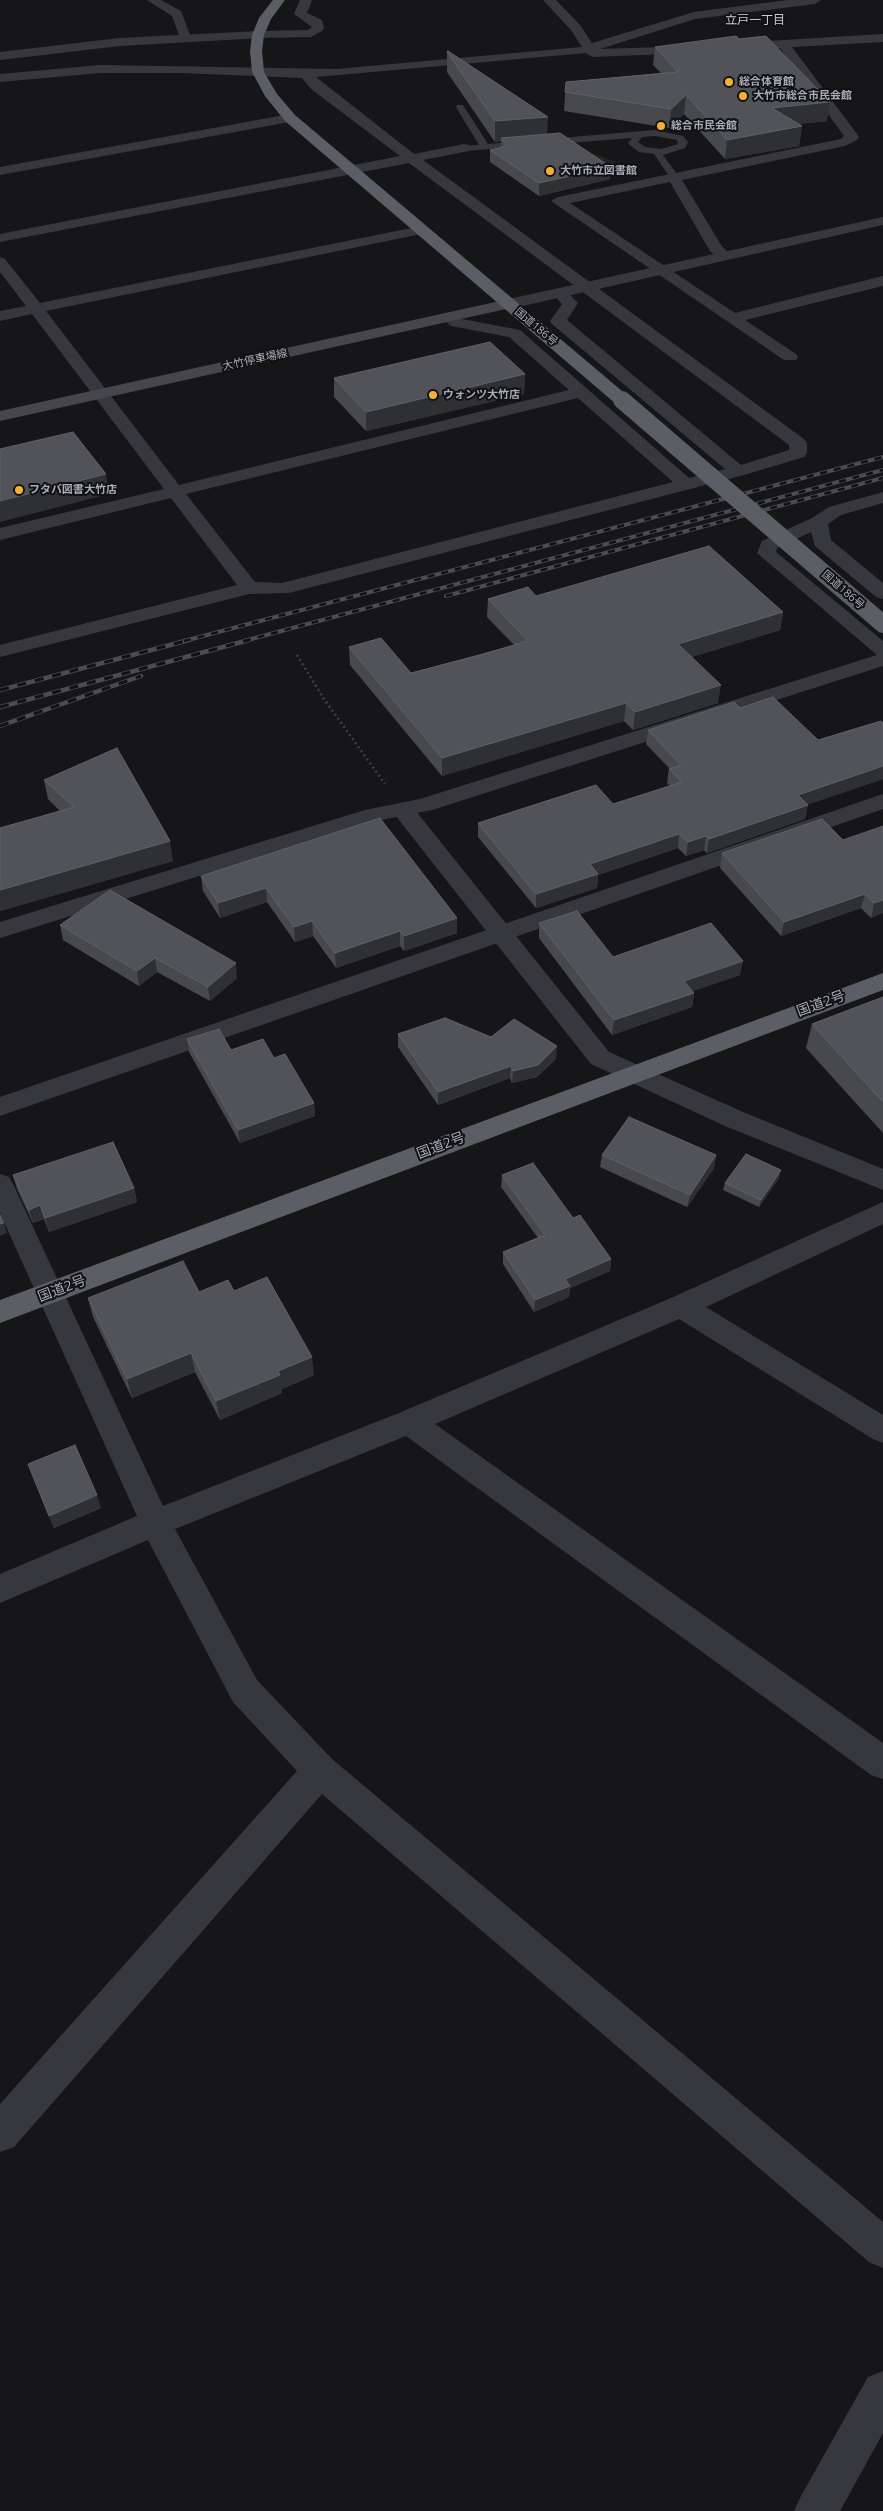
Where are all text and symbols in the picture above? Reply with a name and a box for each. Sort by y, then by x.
district label: 立戸一丁目 [725,14,785,28]
place label: 総合体育館 [739,75,794,89]
marker: 総合体育館 [723,76,735,88]
place label: 大竹市総合市民会館 [753,89,852,103]
marker: 大竹市総合市民会館 [737,90,749,102]
place label: 総合市民会館 [671,119,737,133]
marker: 総合市民会館 [655,120,667,132]
place label: 大竹市立図書館 [560,164,637,178]
marker: 大竹市立図書館 [544,165,556,177]
street label: 国道186号 [512,305,560,349]
street label: 大竹停車場線 [221,347,289,373]
place label: ウォンツ大竹店 [443,388,520,402]
marker: ウォンツ大竹店 [427,389,439,401]
place label: フタバ図書大竹店 [29,483,117,497]
marker: フタバ図書大竹店 [13,484,25,496]
street label: 国道186号 [819,568,867,612]
street label: 国道2号 [795,988,847,1020]
street label: 国道2号 [415,1129,467,1163]
street label: 国道2号 [36,1272,88,1306]

